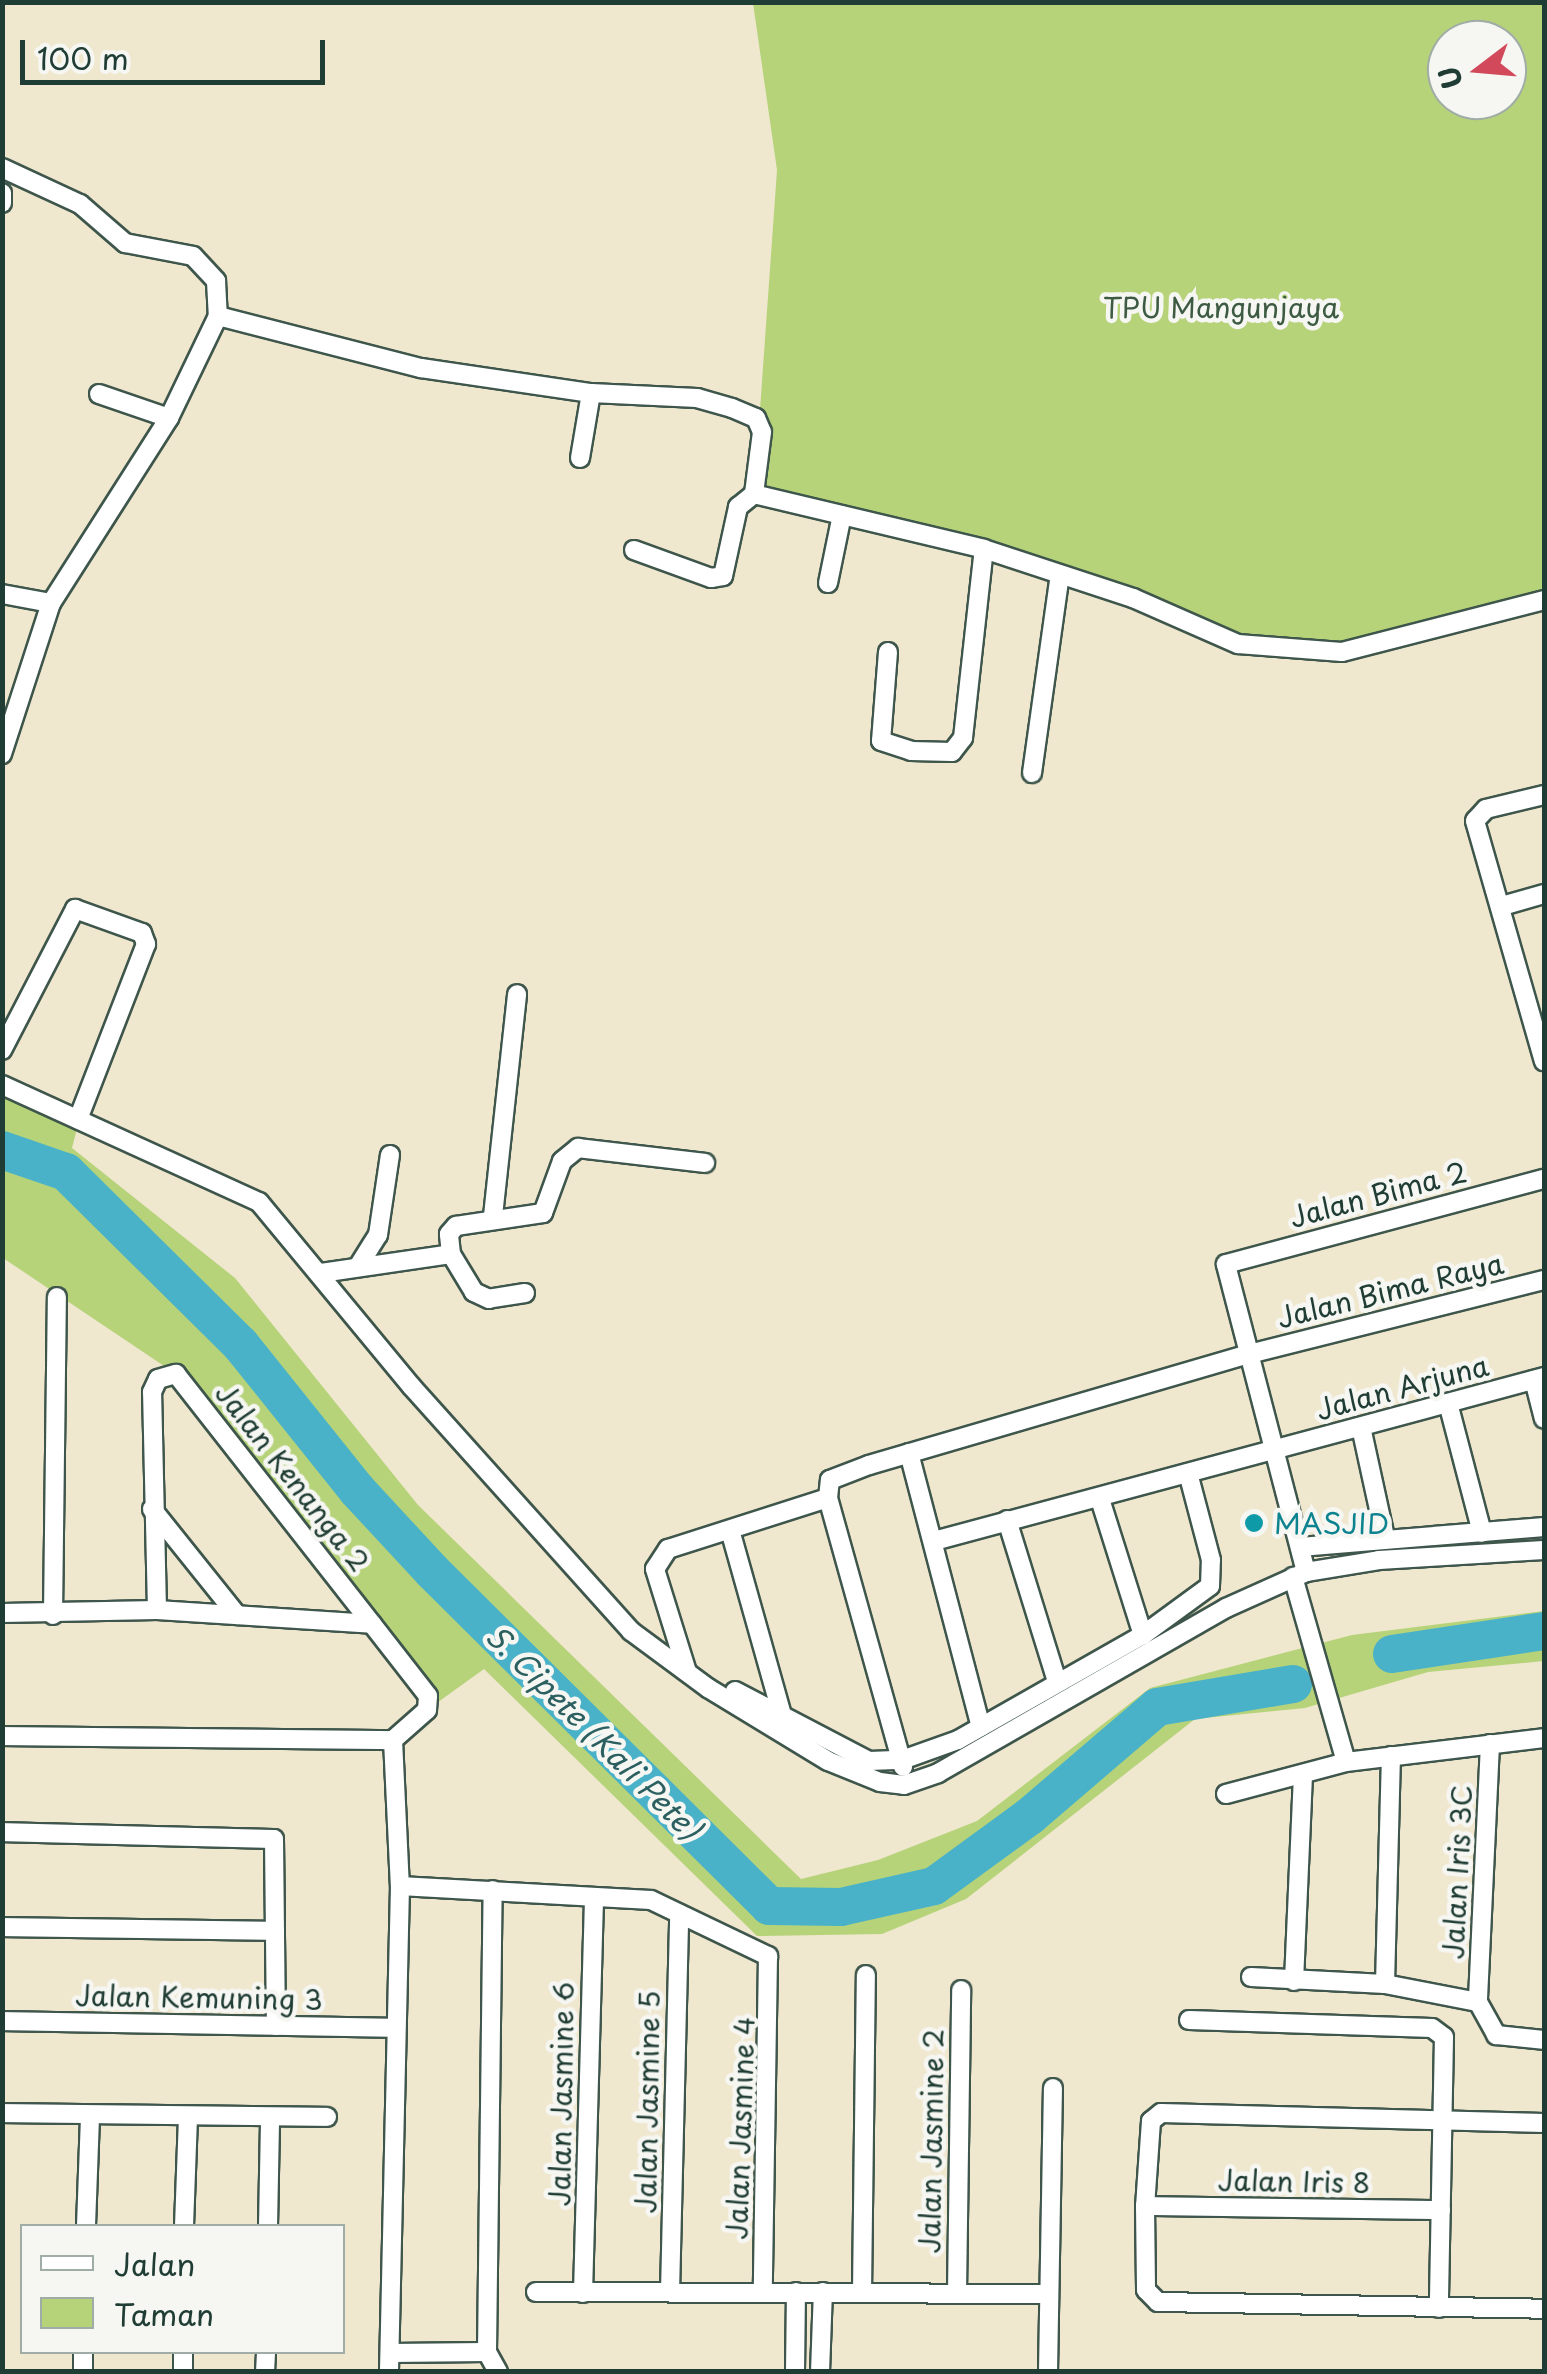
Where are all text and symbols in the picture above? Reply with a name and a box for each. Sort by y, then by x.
scale bar [25,20,330,82]
north arrow [1427,20,1527,120]
text: 100 m [37,35,129,80]
text: U [1426,62,1473,94]
park label: TPU Mangunjaya [1102,290,1340,324]
street label: Jalan Bima 2 [1285,1154,1471,1234]
street label: Jalan Bima Raya [1273,1245,1507,1335]
street label: Jalan Arjuna [1312,1348,1492,1426]
street label: Jalan Kenanga 2 [209,1376,377,1578]
place label: MASJID [1274,1506,1389,1540]
marker: MASJID [1243,1512,1265,1534]
water label: S. Cipete (Kali Pete) [478,1616,710,1848]
street label: Jalan Iris 3C [1436,1784,1478,1960]
street label: Jalan Kemuning 3 [75,1978,323,2016]
street label: Jalan Jasmine 6 [542,1980,580,2208]
street label: Jalan Jasmine 5 [628,1989,666,2215]
street label: Jalan Jasmine 4 [719,2015,761,2241]
street label: Jalan Jasmine 2 [912,2027,950,2255]
street label: Jalan Iris 8 [1217,2163,1371,2199]
legend [20,2224,345,2354]
text: Jalan [114,2241,195,2286]
text: Taman [114,2291,214,2336]

